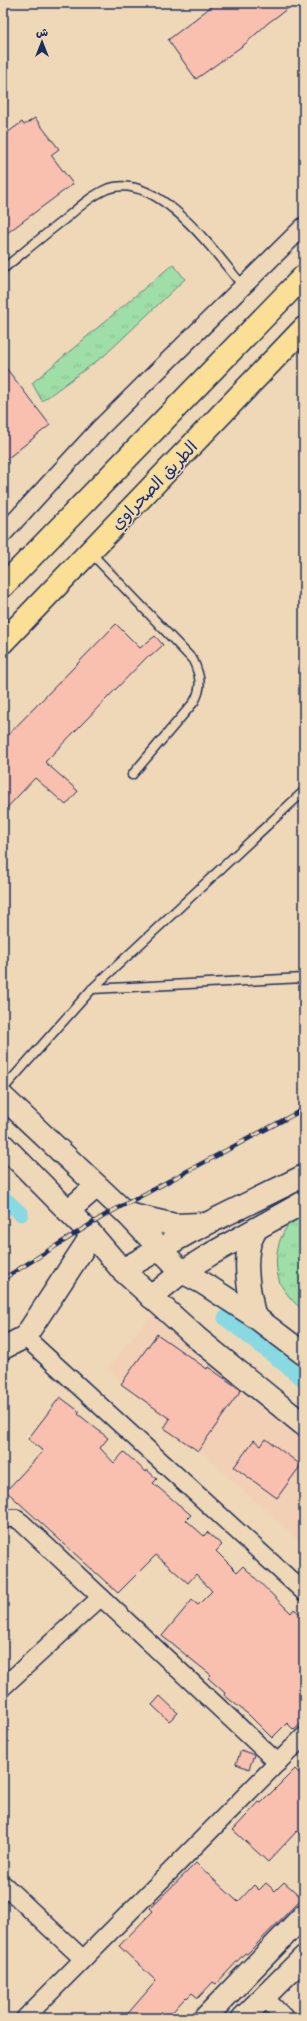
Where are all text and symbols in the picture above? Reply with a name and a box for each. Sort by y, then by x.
north arrow [22,22,62,62]
text: ش [36,25,48,41]
street label: الطريق الصحراوي [106,436,204,536]

